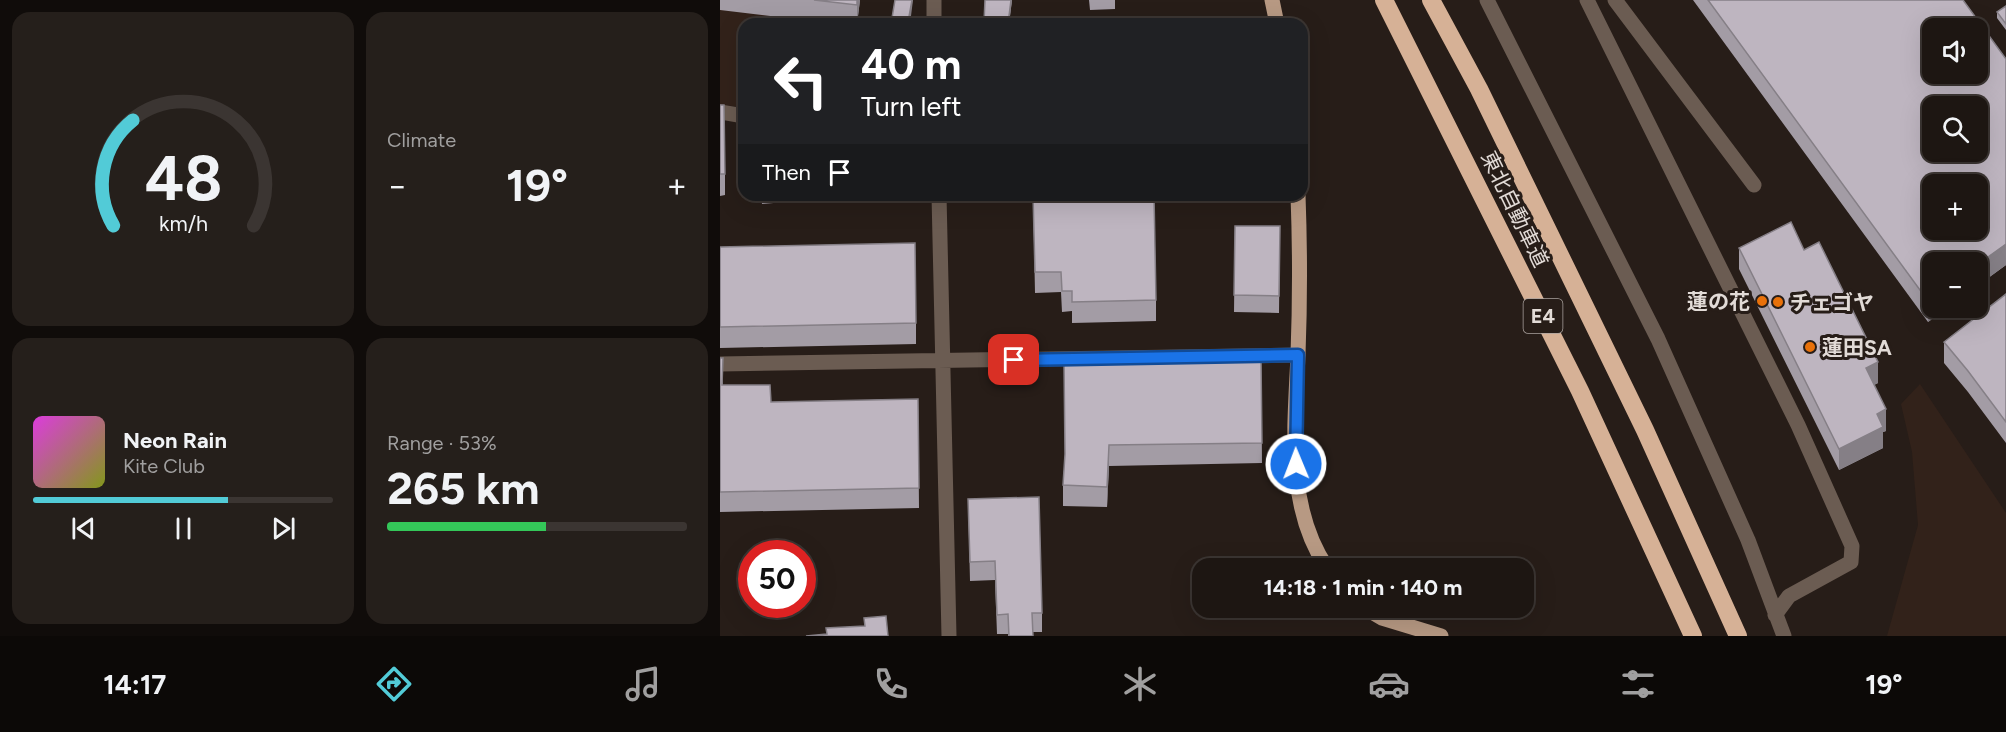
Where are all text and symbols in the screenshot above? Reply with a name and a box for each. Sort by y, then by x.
map controls [1922,18,1988,318]
button: sound [1922,18,1988,84]
text: 40 m [861,39,961,90]
icon: left [762,42,840,120]
text: Turn left [861,90,961,123]
button: search [1922,96,1988,162]
text: Climate [387,128,456,152]
text: 48 [144,141,222,216]
street label: 東北自動車道 [1476,147,1554,271]
icon: arrive [823,156,856,189]
text: 19° [506,158,568,212]
text: Then [762,159,811,186]
text: − [387,166,408,205]
text: + [666,166,687,205]
button: + [1922,174,1988,240]
text: km/h [159,211,207,236]
button: − [1922,252,1988,318]
place label: 蓮の花 [1687,289,1750,314]
place label: チェゴヤ [1790,290,1874,315]
marker: 蓮の花 [1755,294,1769,308]
marker: チェゴヤ [1771,295,1785,309]
road number: E4 [1524,299,1562,333]
pin [988,334,1039,385]
place label: 蓮田SA [1822,335,1892,360]
marker: 蓮田SA [1803,340,1817,354]
icon: arrive [997,343,1030,376]
text: Neon Rain [123,427,227,454]
text: Range · 53% [387,431,497,455]
position arrow [1264,432,1328,496]
text: Kite Club [123,454,205,478]
text: 265 km [387,461,539,515]
icon: previous [67,512,100,545]
icon: pause [167,512,200,545]
icon: next [267,512,300,545]
speed limit sign: 50 [738,540,816,618]
text: 14:18 · 1 min · 140 m [1264,574,1462,601]
icon: directions [373,663,415,705]
icon: music [622,663,664,705]
icon: phone [870,663,912,705]
icon: climate [1119,663,1161,705]
icon: car [1368,663,1410,705]
icon: filters [1617,663,1659,705]
text: 14:17 [103,668,166,701]
text: 19° [1865,668,1903,701]

